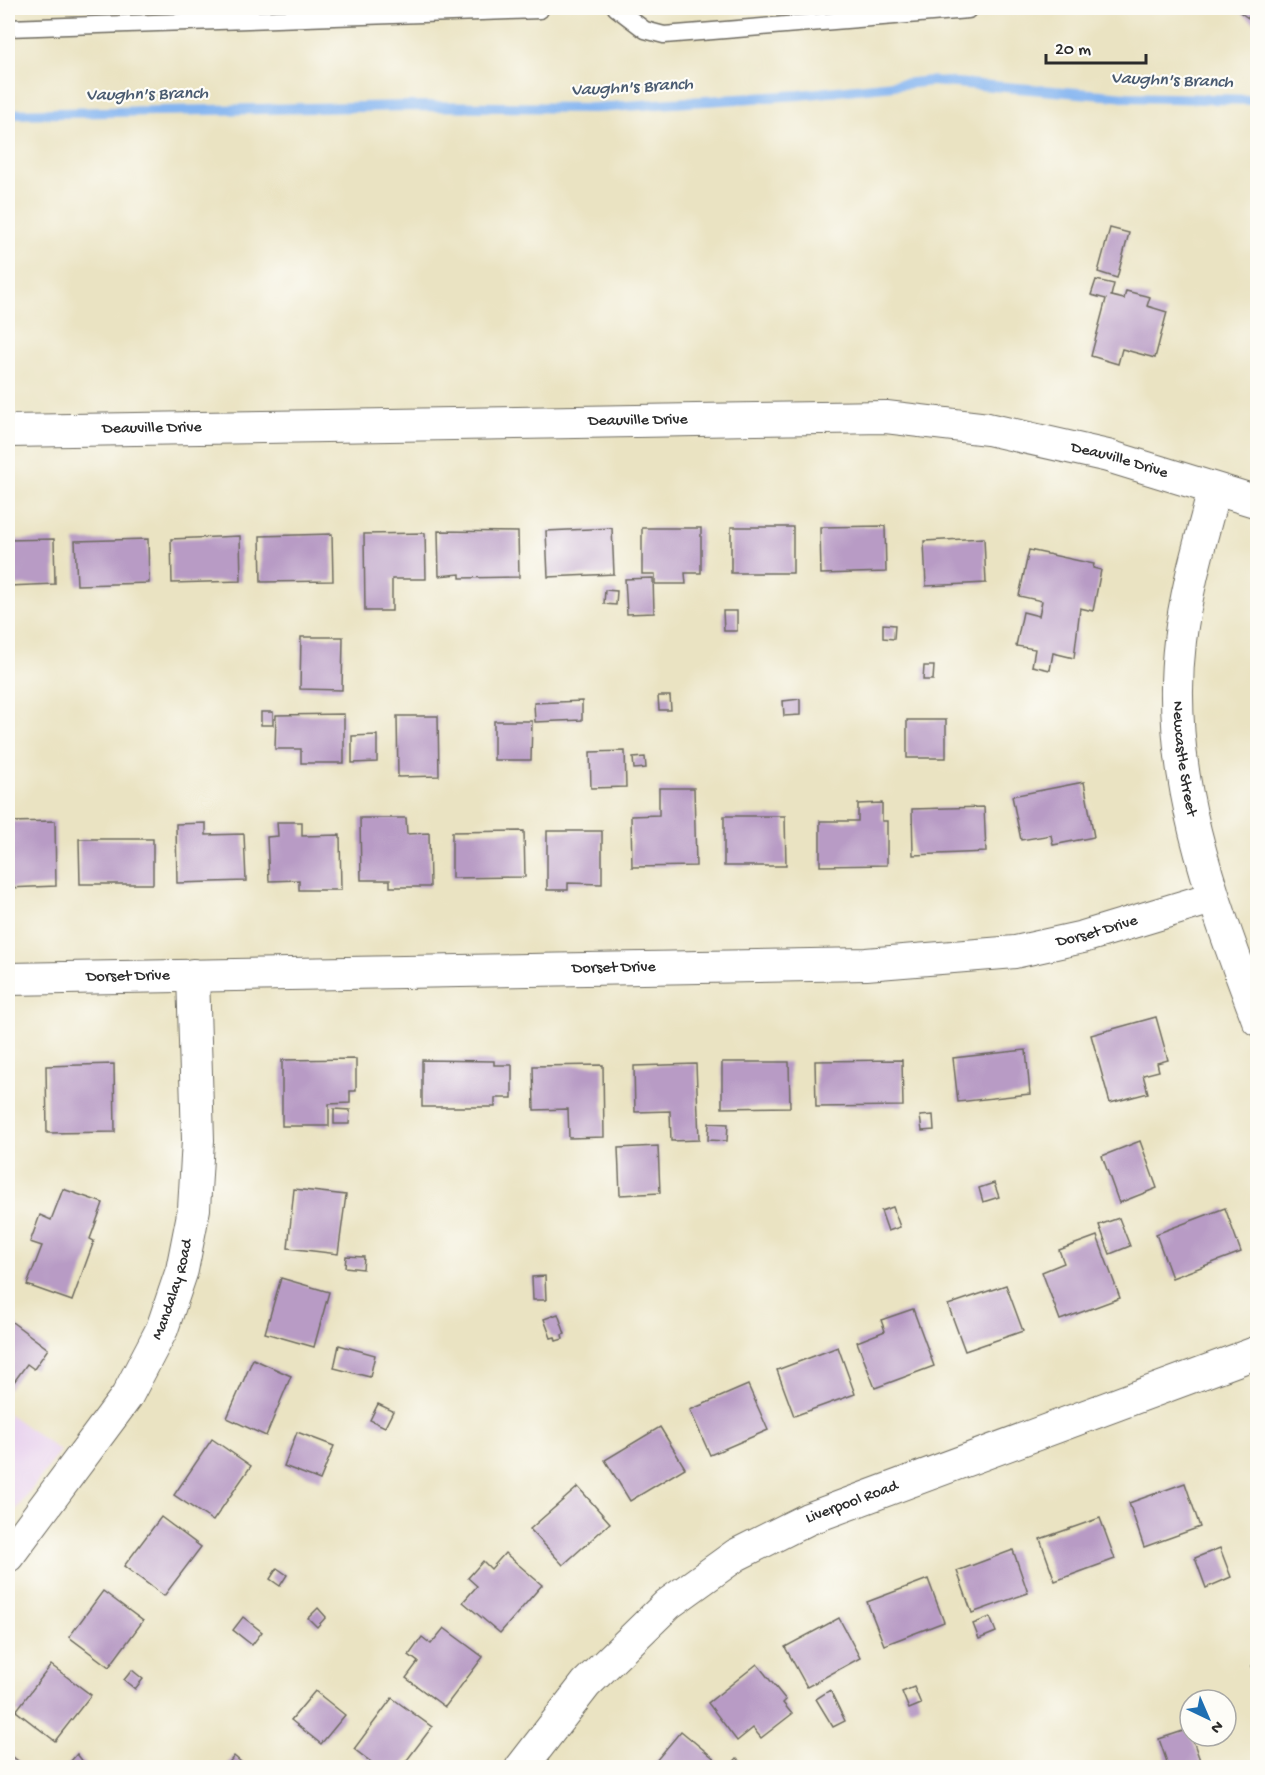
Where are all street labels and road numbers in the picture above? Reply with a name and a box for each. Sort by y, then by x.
street label: Deauville Drive [587,411,689,431]
street label: Deauville Drive [101,418,203,439]
street label: Deauville Drive [1068,438,1171,483]
street label: Newcastle Street [1167,701,1201,819]
street label: Dorset Drive [1053,911,1141,952]
street label: Dorset Drive [571,958,657,979]
street label: Dorset Drive [85,967,171,987]
street label: Mandalay Road [148,1236,198,1344]
street label: Liverpool Road [803,1476,902,1528]

